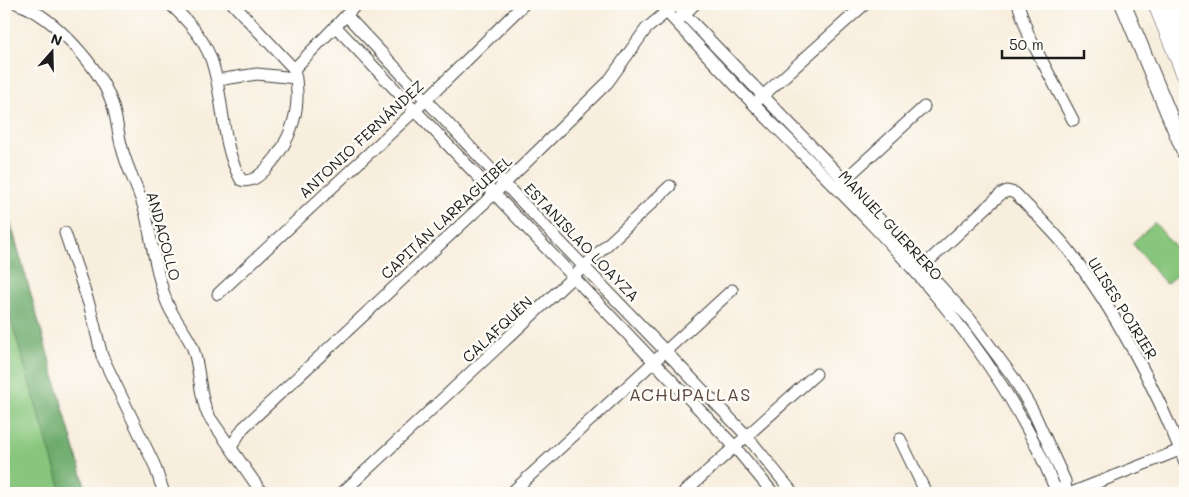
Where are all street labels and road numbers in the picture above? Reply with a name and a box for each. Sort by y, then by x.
street label: ANTONIO FERNÁNDEZ [294,76,428,202]
street label: CAPITÁN LARRAGUIBEL [376,151,516,283]
street label: MANUEL GUERRERO [835,166,947,284]
street label: ESTANISLAO LOAYZA [520,178,644,306]
street label: ANDACOLLO [142,189,186,283]
street label: ULISES POIRIER [1084,253,1162,363]
street label: CALAFQUÉN [458,291,536,367]

